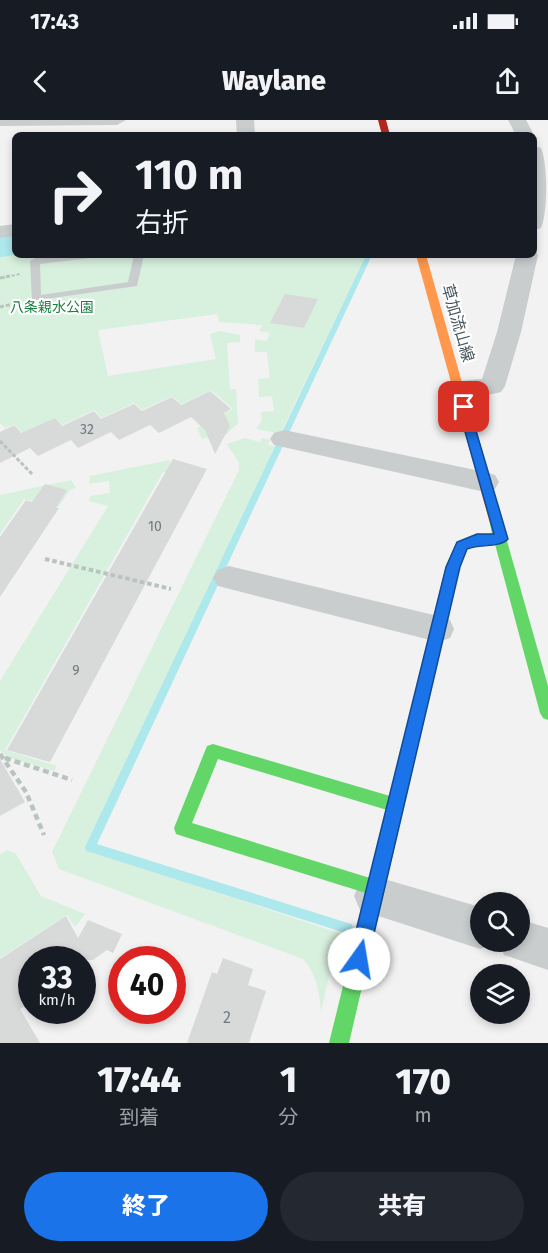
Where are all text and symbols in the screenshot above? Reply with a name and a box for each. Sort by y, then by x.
text: 17:43 [30,8,79,35]
icon: back [24,65,57,98]
text: Waylane [222,65,326,97]
icon: share [491,65,524,98]
text: 110 m [135,150,243,200]
icon: right [36,156,114,234]
text: 右折 [135,207,189,239]
street label: 草加流山線 [438,282,478,364]
park label: 八条親水公園 [10,299,94,316]
pin [438,381,489,432]
icon: arrive [447,390,480,423]
house number: 32 [80,421,94,438]
house number: 10 [148,518,162,535]
house number: 9 [72,662,80,679]
map controls [470,892,530,1024]
button: search [470,892,530,952]
position arrow [327,927,391,991]
speed limit sign: 40 [108,946,186,1024]
text: 33 [41,960,73,996]
button: layers [470,964,530,1024]
text: km/h [38,991,76,1009]
house number: 2 [223,1008,231,1027]
text: 17:44 [97,1058,181,1102]
text: 1 [280,1058,297,1102]
text: 170 [396,1060,451,1104]
text: m [415,1103,432,1127]
text: 到着 [119,1105,159,1129]
text: 分 [278,1105,298,1129]
button: 終了 [24,1172,268,1241]
button: 共有 [280,1172,524,1241]

